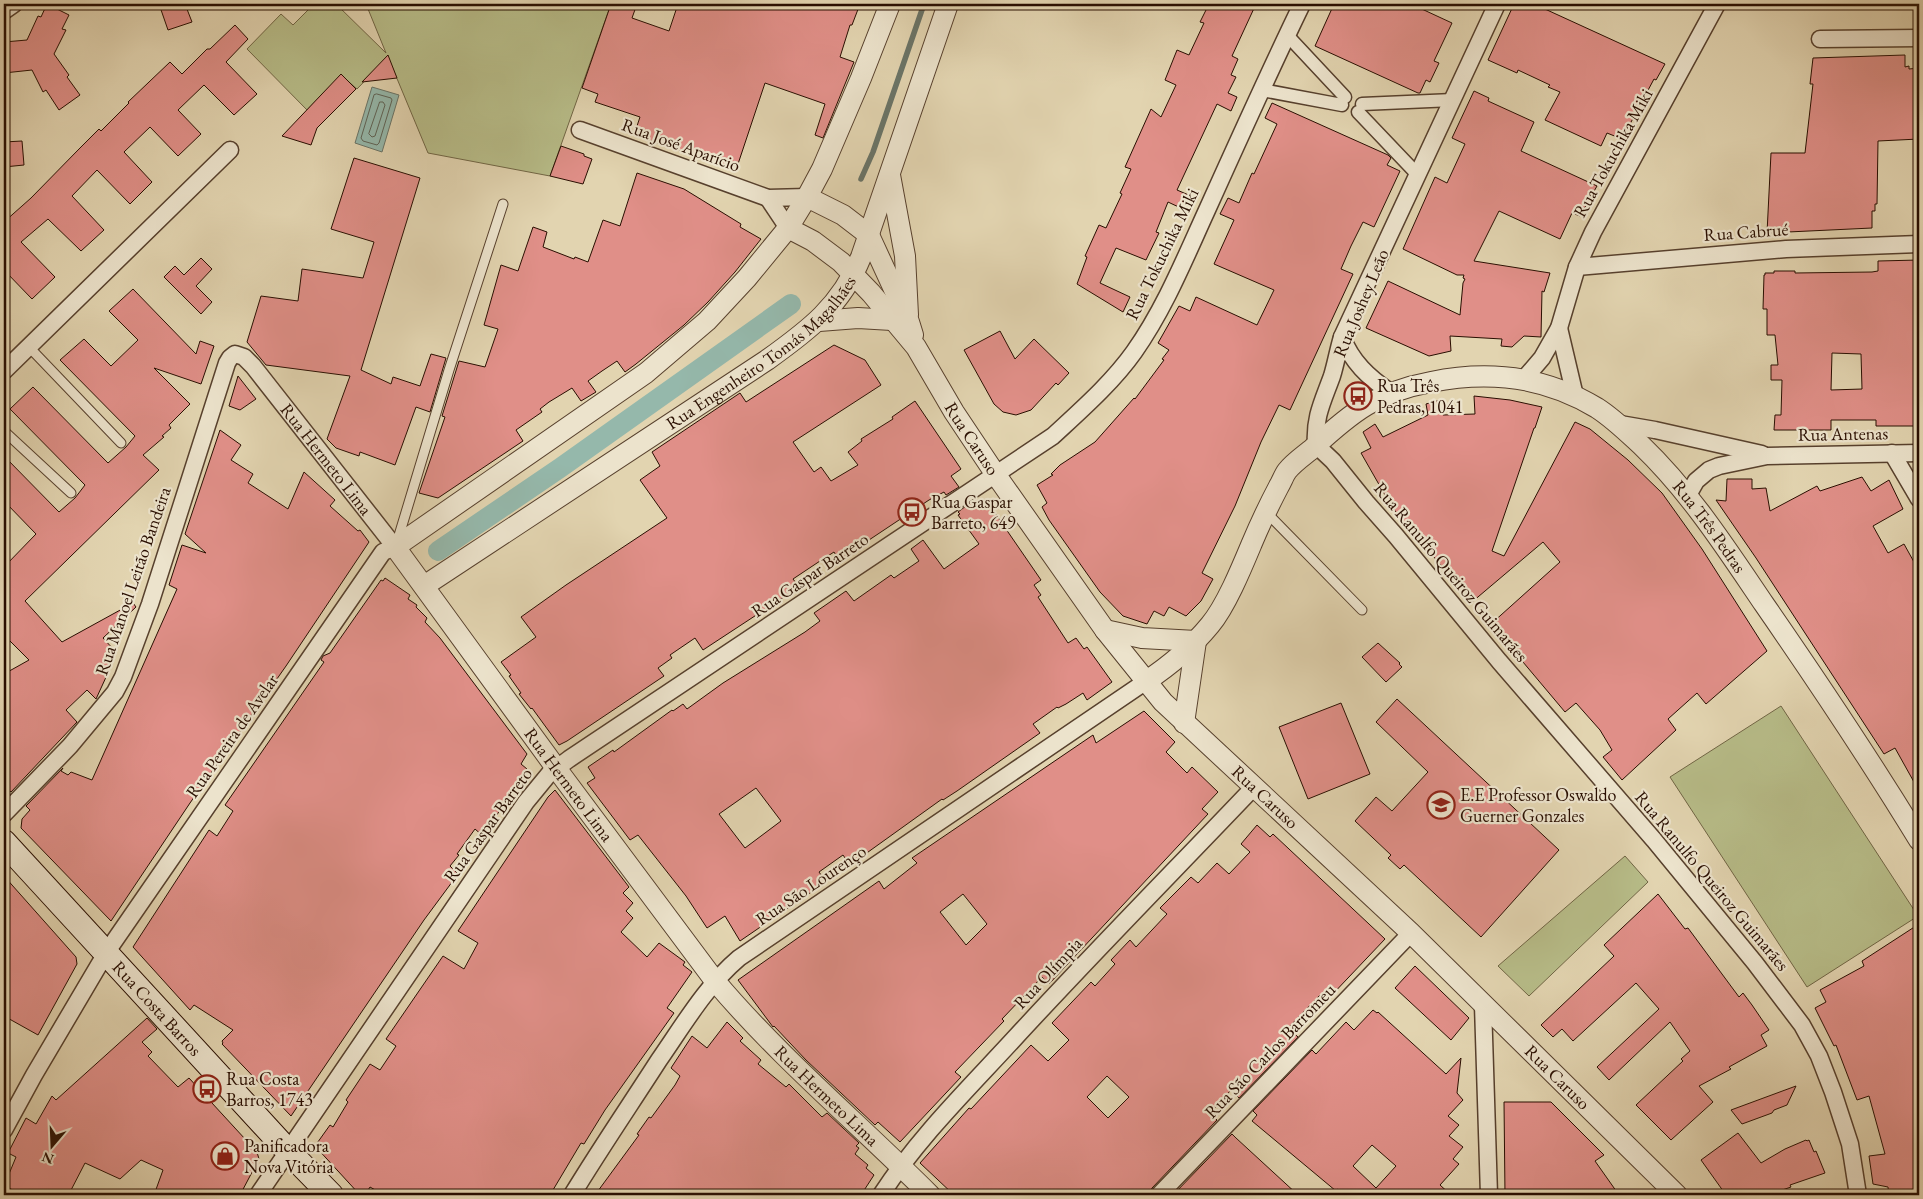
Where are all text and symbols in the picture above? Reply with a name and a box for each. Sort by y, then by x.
street label: Rua Tokuchika Miki [1568,84,1658,221]
street label: Rua José Aparício [619,112,744,177]
street label: Rua Tokuchika Miki [1120,184,1204,323]
street label: Rua Cabrué [1703,217,1789,246]
street label: Rua Joshey Leão [1327,245,1394,360]
street label: Rua Engenheiro Tomás Magalhães [661,271,861,435]
place label: Rua Três Pedras, 1041 [1377,374,1463,418]
bus stop icon: Rua Três Pedras, 1041 [1343,381,1373,411]
street label: Rua Hermeto Lima [276,398,378,520]
street label: Rua Caruso [940,398,1005,480]
street label: Rua Antenas [1798,421,1888,446]
street label: Rua Três Pedras [1668,475,1752,577]
street label: Rua Ranulfo Queiroz Guimarães [1369,477,1534,667]
street label: Rua Manoel Leitão Bandeira [89,483,176,678]
place label: Rua Gaspar Barreto, 649 [931,490,1016,534]
bus stop icon: Rua Gaspar Barreto, 649 [897,497,927,527]
street label: Rua Gaspar Barreto [747,527,873,622]
street label: Rua Pereira de Avelar [180,669,283,802]
street label: Rua Hermeto Lima [519,723,619,847]
street label: Rua Caruso [1227,760,1304,834]
street label: Rua Gaspar Barreto [438,763,537,887]
place label: E.E Professor Oswaldo Guerner Gonzales [1460,783,1617,827]
street label: Rua Ranulfo Queiroz Guimarães [1630,786,1795,976]
school or university icon: E.E Professor Oswaldo Guerner Gonzales [1426,790,1456,820]
street label: Rua São Lourenço [751,839,870,930]
street label: Rua Olímpia [1008,931,1087,1014]
street label: Rua Costa Barros [108,955,207,1061]
street label: Rua São Carlos Barromeu [1199,978,1340,1123]
street label: Rua Caruso [1520,1039,1596,1114]
street label: Rua Hermeto Lima [770,1040,885,1151]
place label: Rua Costa Barros, 1743 [226,1067,313,1111]
bus stop icon: Rua Costa Barros, 1743 [192,1074,222,1104]
north arrow [28,1122,78,1172]
place label: Panificadora Nova Vitória [244,1134,334,1178]
shop icon: Panificadora Nova Vitória [210,1141,240,1171]
text: N [39,1148,56,1169]

